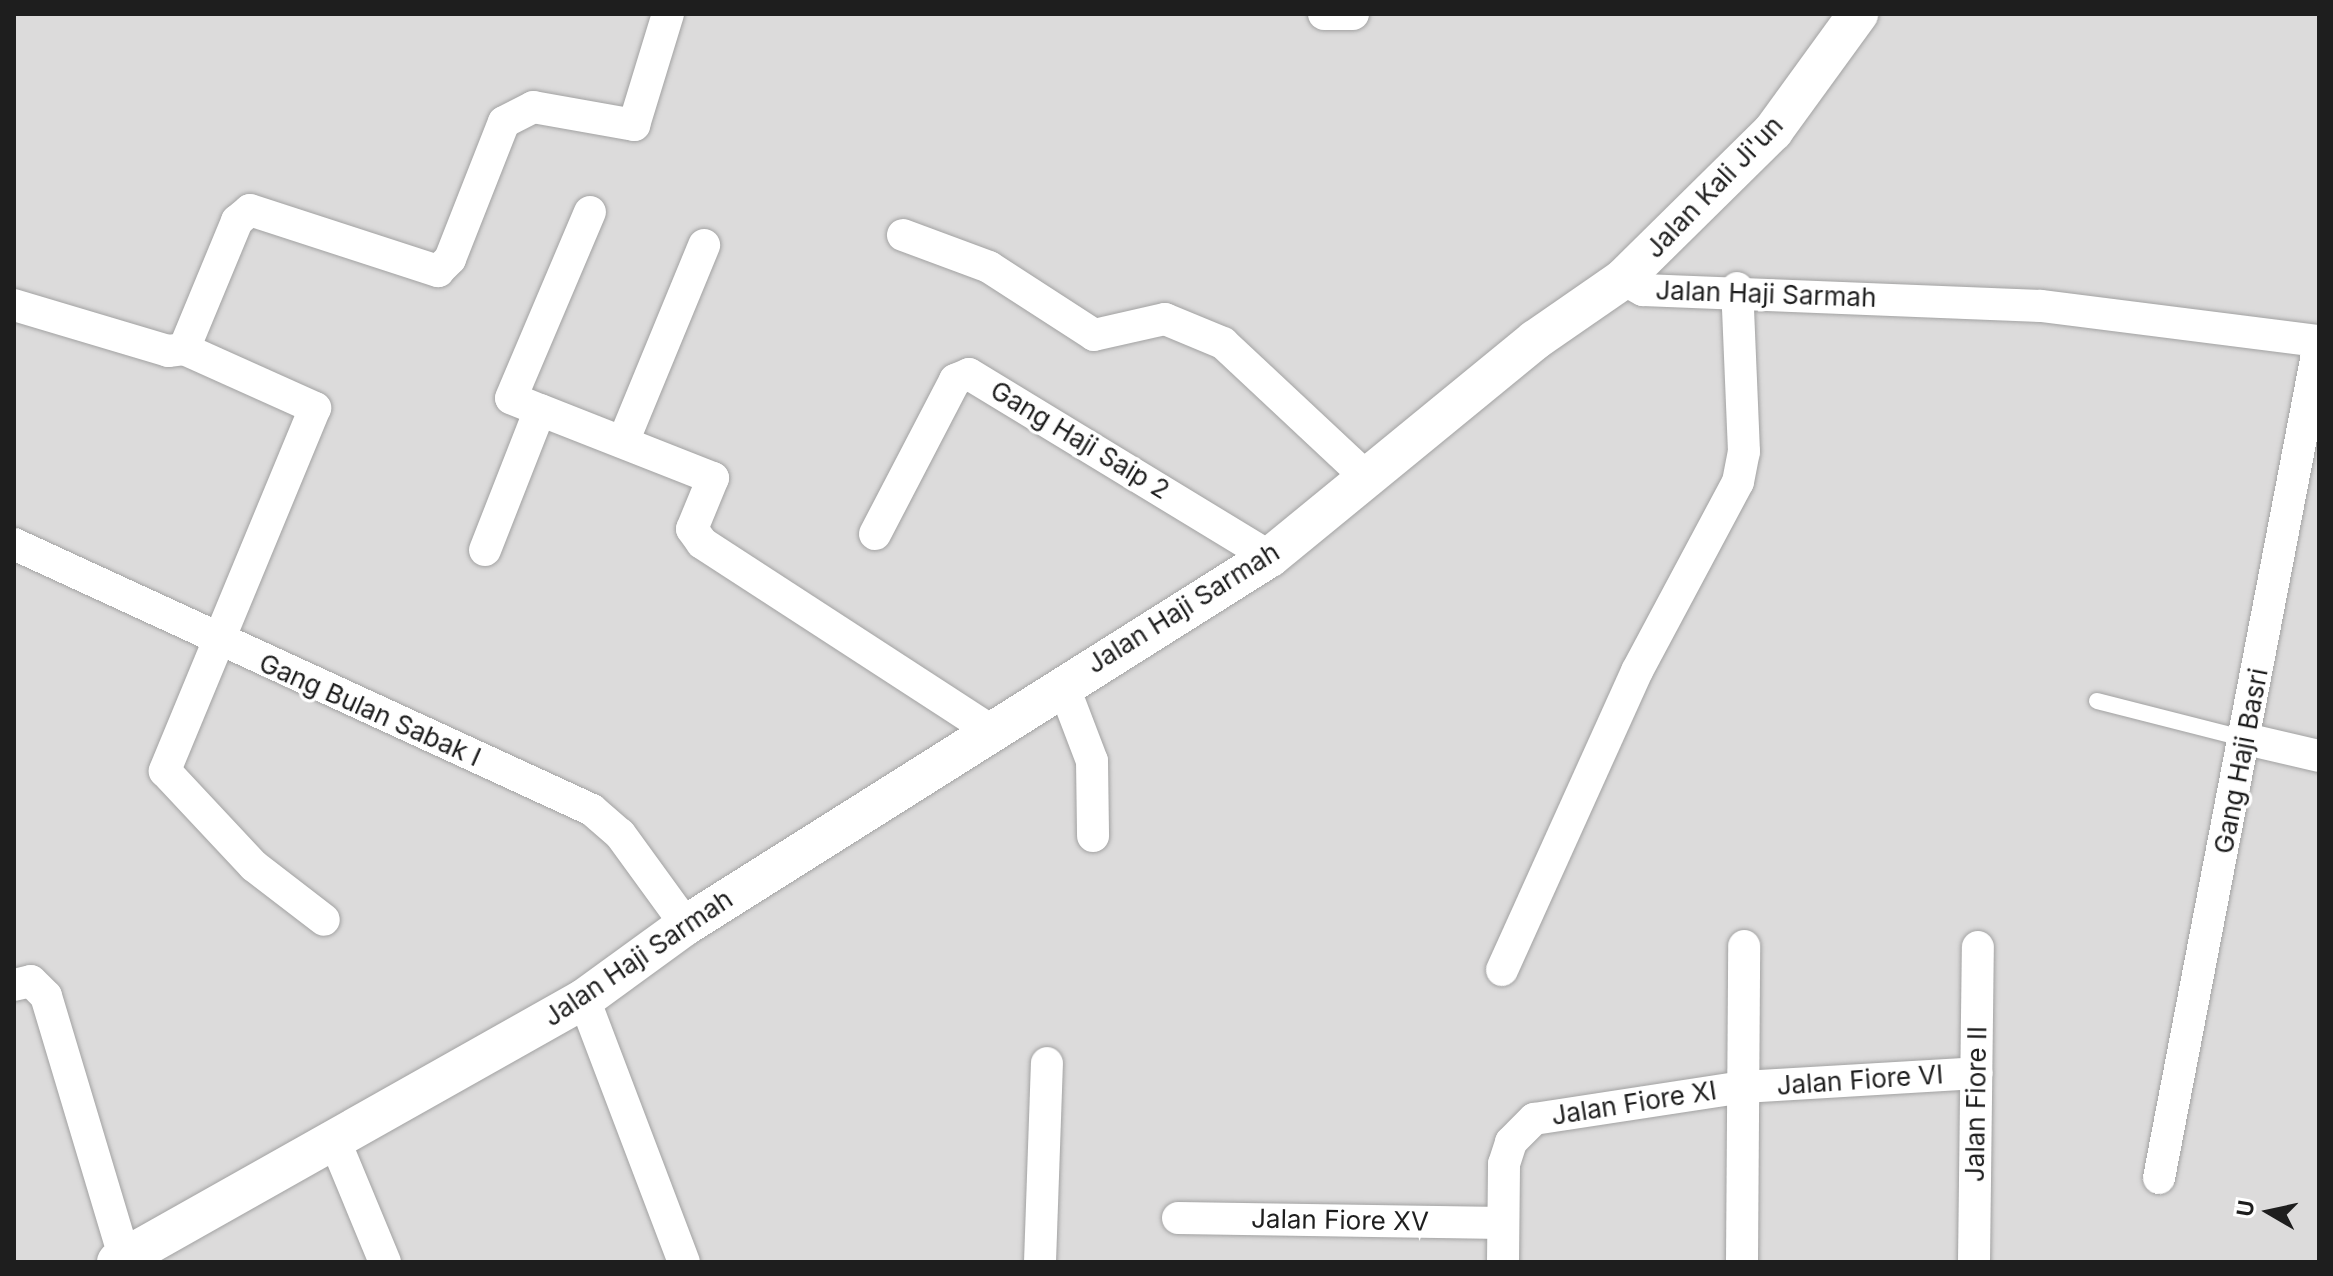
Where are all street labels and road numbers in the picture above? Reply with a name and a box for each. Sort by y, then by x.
street label: Jalan Kali Ji'un [1639,110,1789,264]
street label: Jalan Haji Sarmah [1655,275,1877,313]
street label: Gang Haji Saip 2 [985,374,1175,506]
street label: Jalan Haji Sarmah [1081,536,1285,680]
street label: Gang Bulan Sabak I [254,647,486,773]
street label: Gang Haji Basri [2208,666,2274,856]
street label: Jalan Haji Sarmah [538,883,738,1033]
street label: Jalan Fiore II [1959,1026,1993,1182]
street label: Jalan Fiore VI [1776,1059,1944,1101]
street label: Jalan Fiore XI [1549,1075,1719,1131]
street label: Jalan Fiore XV [1251,1203,1429,1237]

